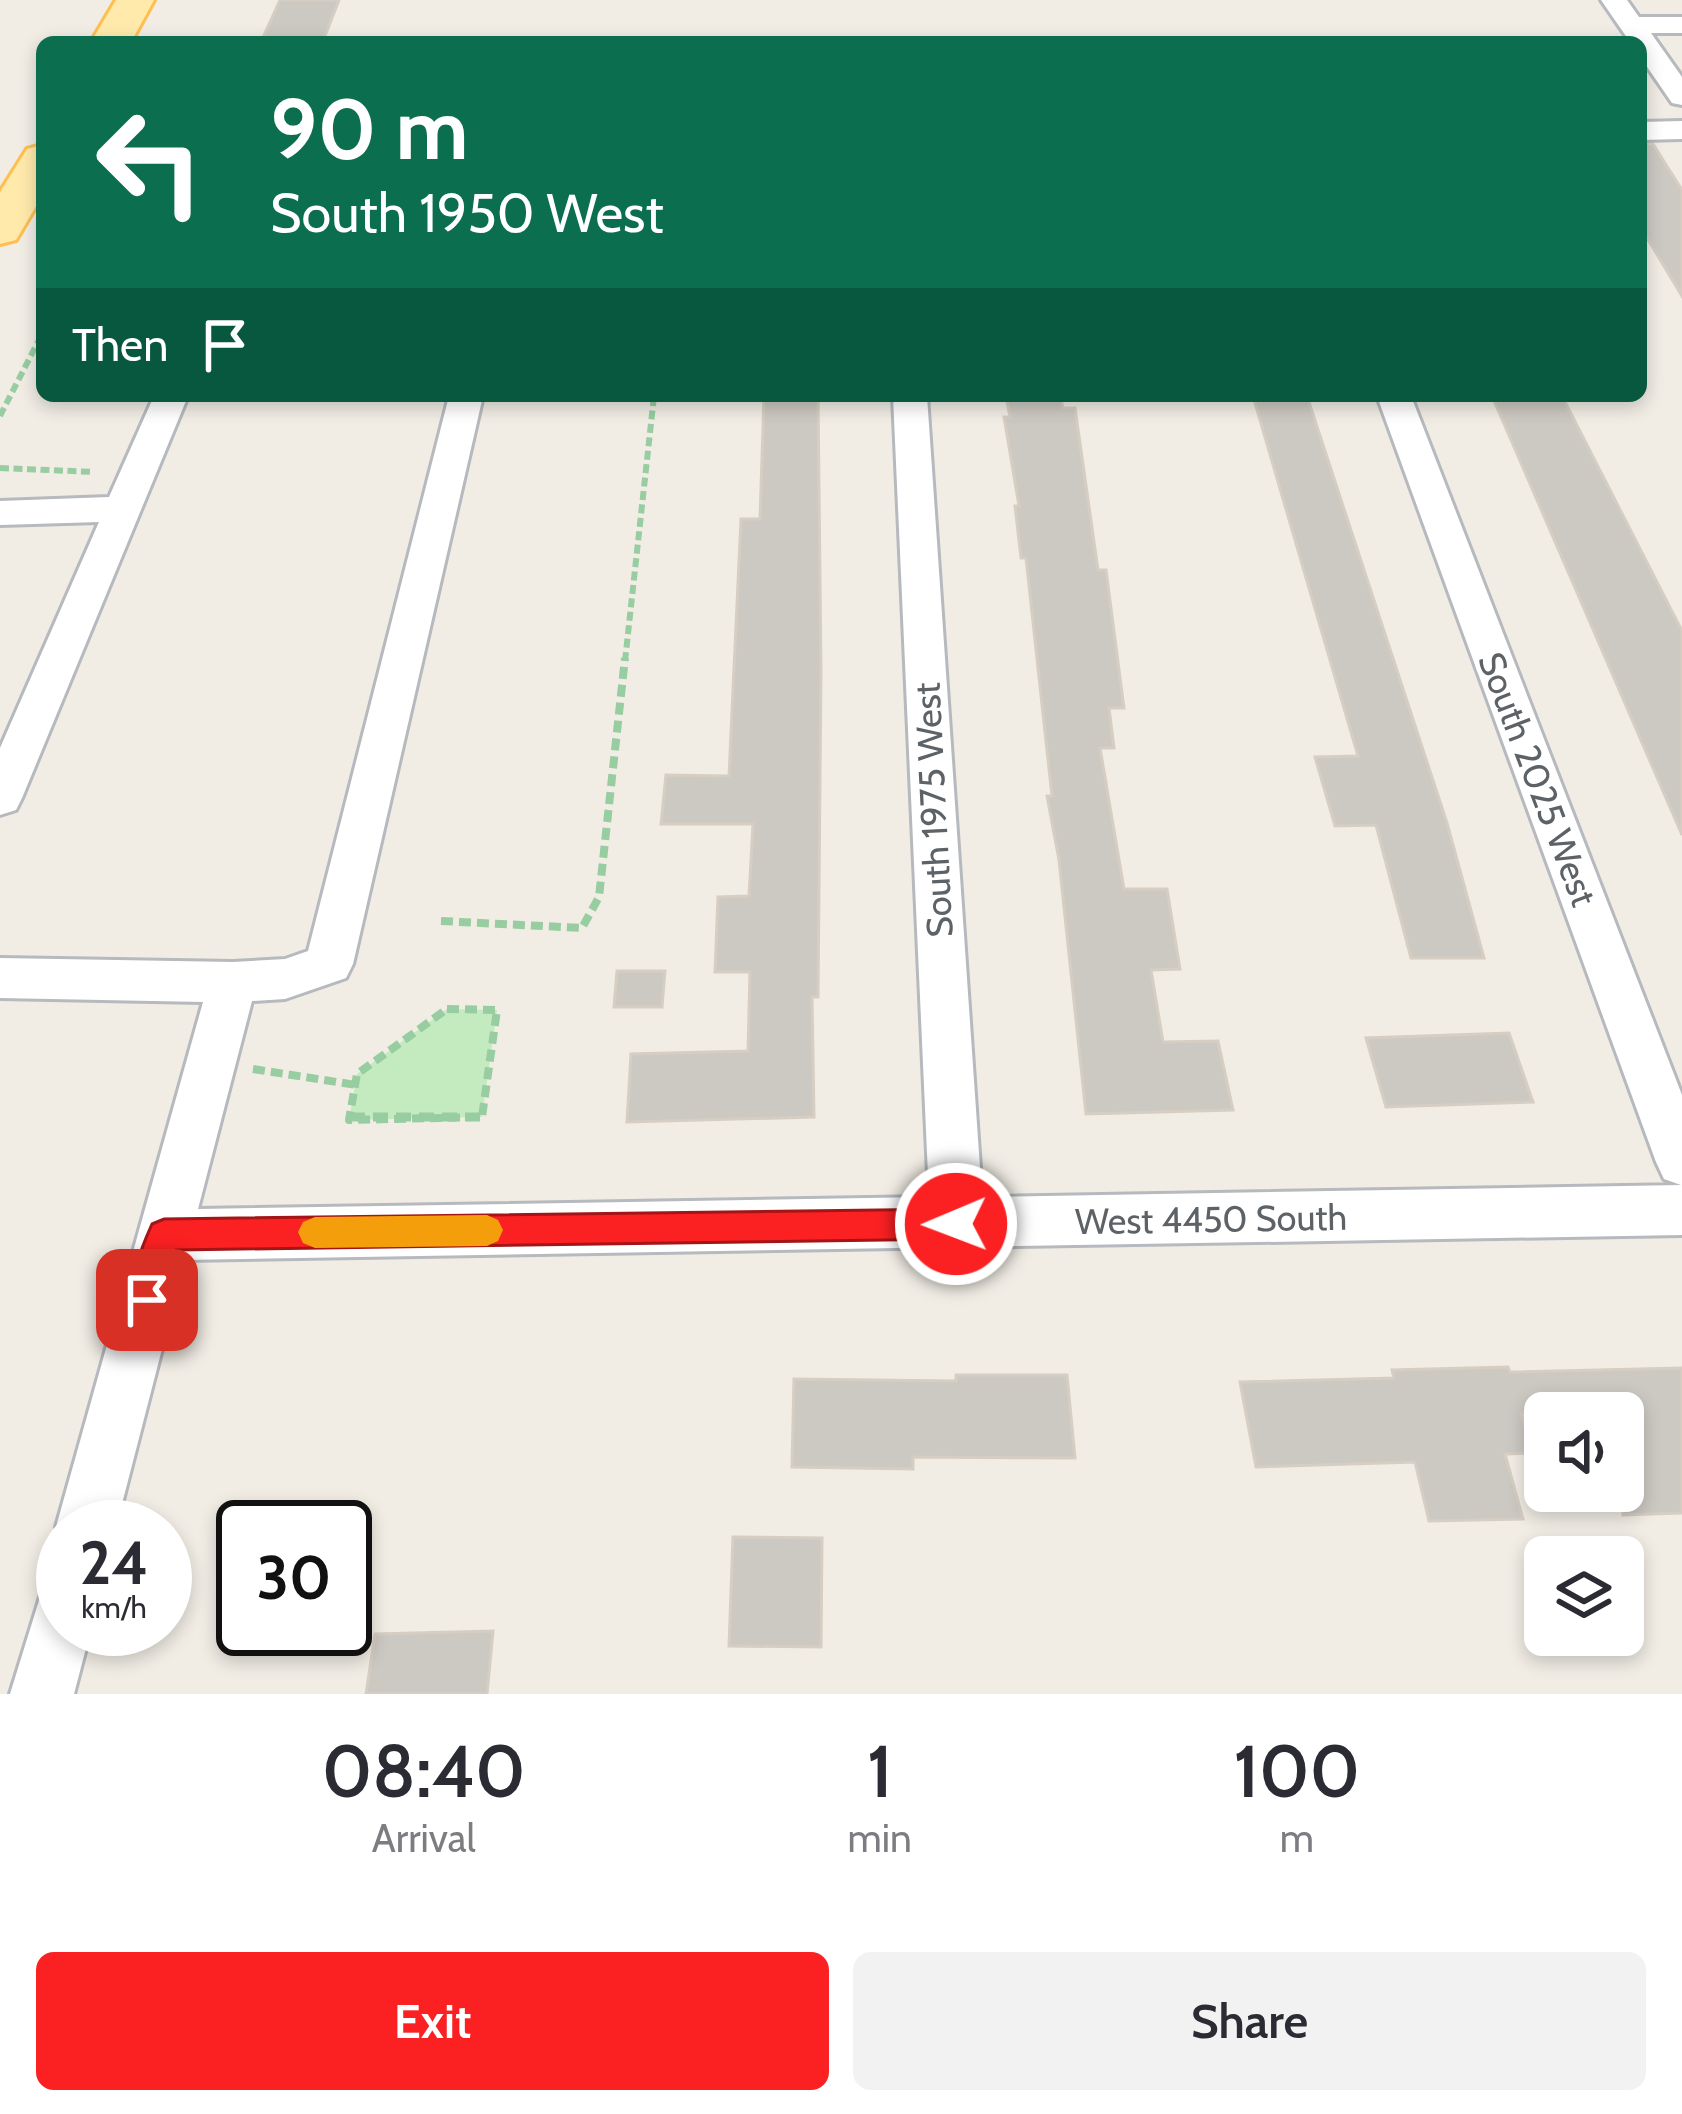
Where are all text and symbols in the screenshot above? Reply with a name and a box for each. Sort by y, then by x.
text: 90 m [270,78,468,180]
icon: left [72,84,228,240]
text: South 1950 West [270,180,664,246]
icon: arrive [192,312,258,378]
text: Then [72,318,168,372]
street label: South 2025 West [1469,646,1607,912]
street label: South 1975 West [904,681,962,939]
position arrow [893,1161,1019,1287]
street label: West 4450 South [1075,1195,1347,1243]
pin [96,1249,198,1351]
icon: arrive [114,1267,180,1333]
map controls [1524,1392,1644,1656]
button: sound [1524,1392,1644,1512]
speed limit sign: 30 [216,1500,372,1656]
text: 24 [80,1526,149,1599]
button: layers [1524,1536,1644,1656]
text: km/h [81,1589,147,1626]
text: 08:40 [322,1728,526,1815]
text: 1 [867,1728,892,1815]
text: 100 [1234,1728,1360,1815]
text: Arrival [372,1814,476,1862]
text: min [847,1814,912,1862]
text: m [1280,1814,1314,1862]
button: Exit [36,1952,829,2090]
button: Share [853,1952,1646,2090]

